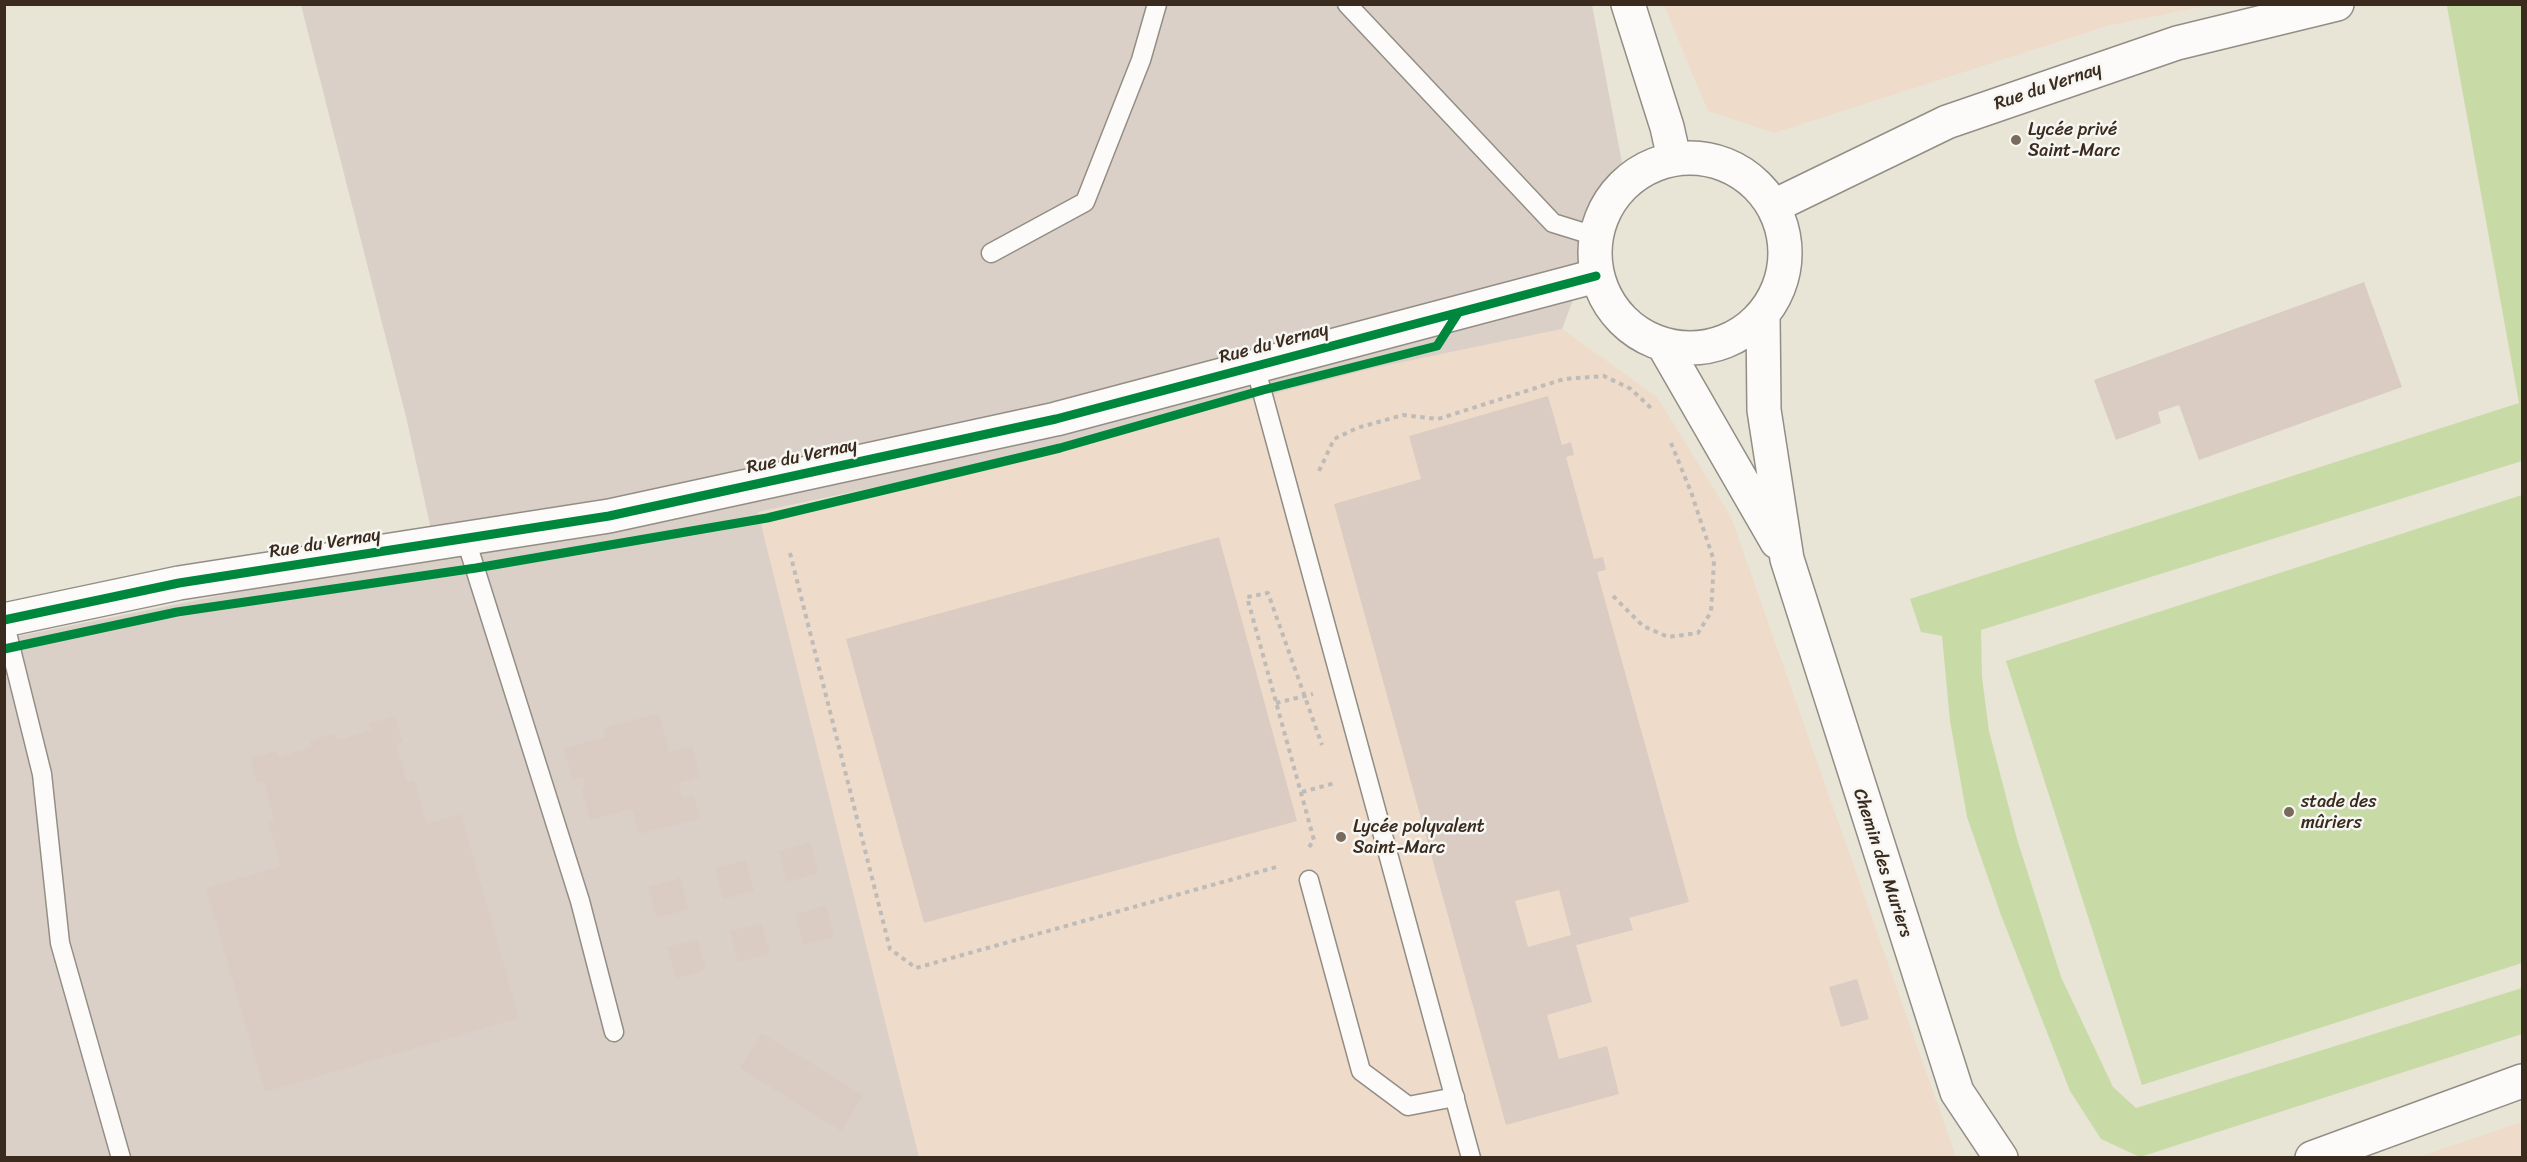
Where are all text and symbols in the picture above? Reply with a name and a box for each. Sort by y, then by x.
street label: Rue du Vernay [1991,59,2105,115]
place label: Lycée privé Saint-Marc [2028,119,2120,162]
marker: Lycée privé Saint-Marc [2009,133,2023,147]
street label: Rue du Vernay [1217,319,1331,369]
street label: Rue du Vernay [745,435,859,479]
street label: Rue du Vernay [268,525,382,563]
street label: Chemin des Muriers [1848,786,1916,940]
place label: stade des mûriers [2301,791,2377,834]
marker: stade des mûriers [2282,805,2296,819]
place label: Lycée polyvalent Saint-Marc [1353,816,1485,858]
marker: Lycée polyvalent Saint-Marc [1334,830,1348,844]

